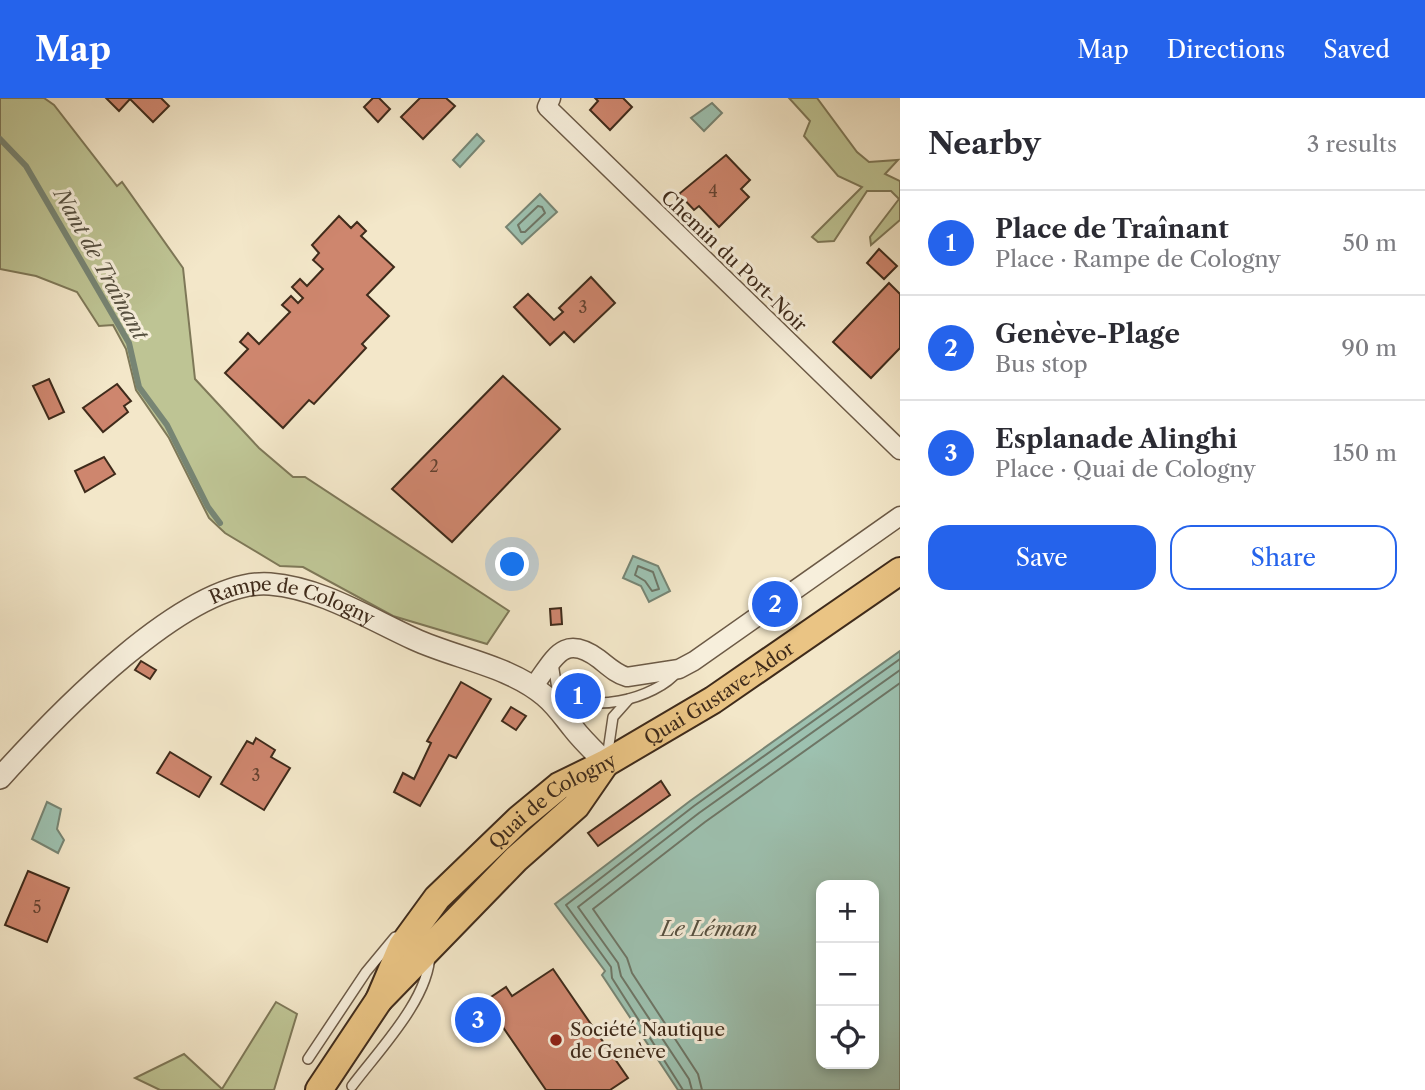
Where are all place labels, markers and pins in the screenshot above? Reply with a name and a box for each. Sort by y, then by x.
pin: 2 [752,578,798,630]
pin: 1 [555,670,601,722]
pin: 3 [455,994,501,1046]
place label: Société Nautique de Genève [570,1018,725,1063]
marker: Société Nautique de Genève [548,1032,564,1048]

